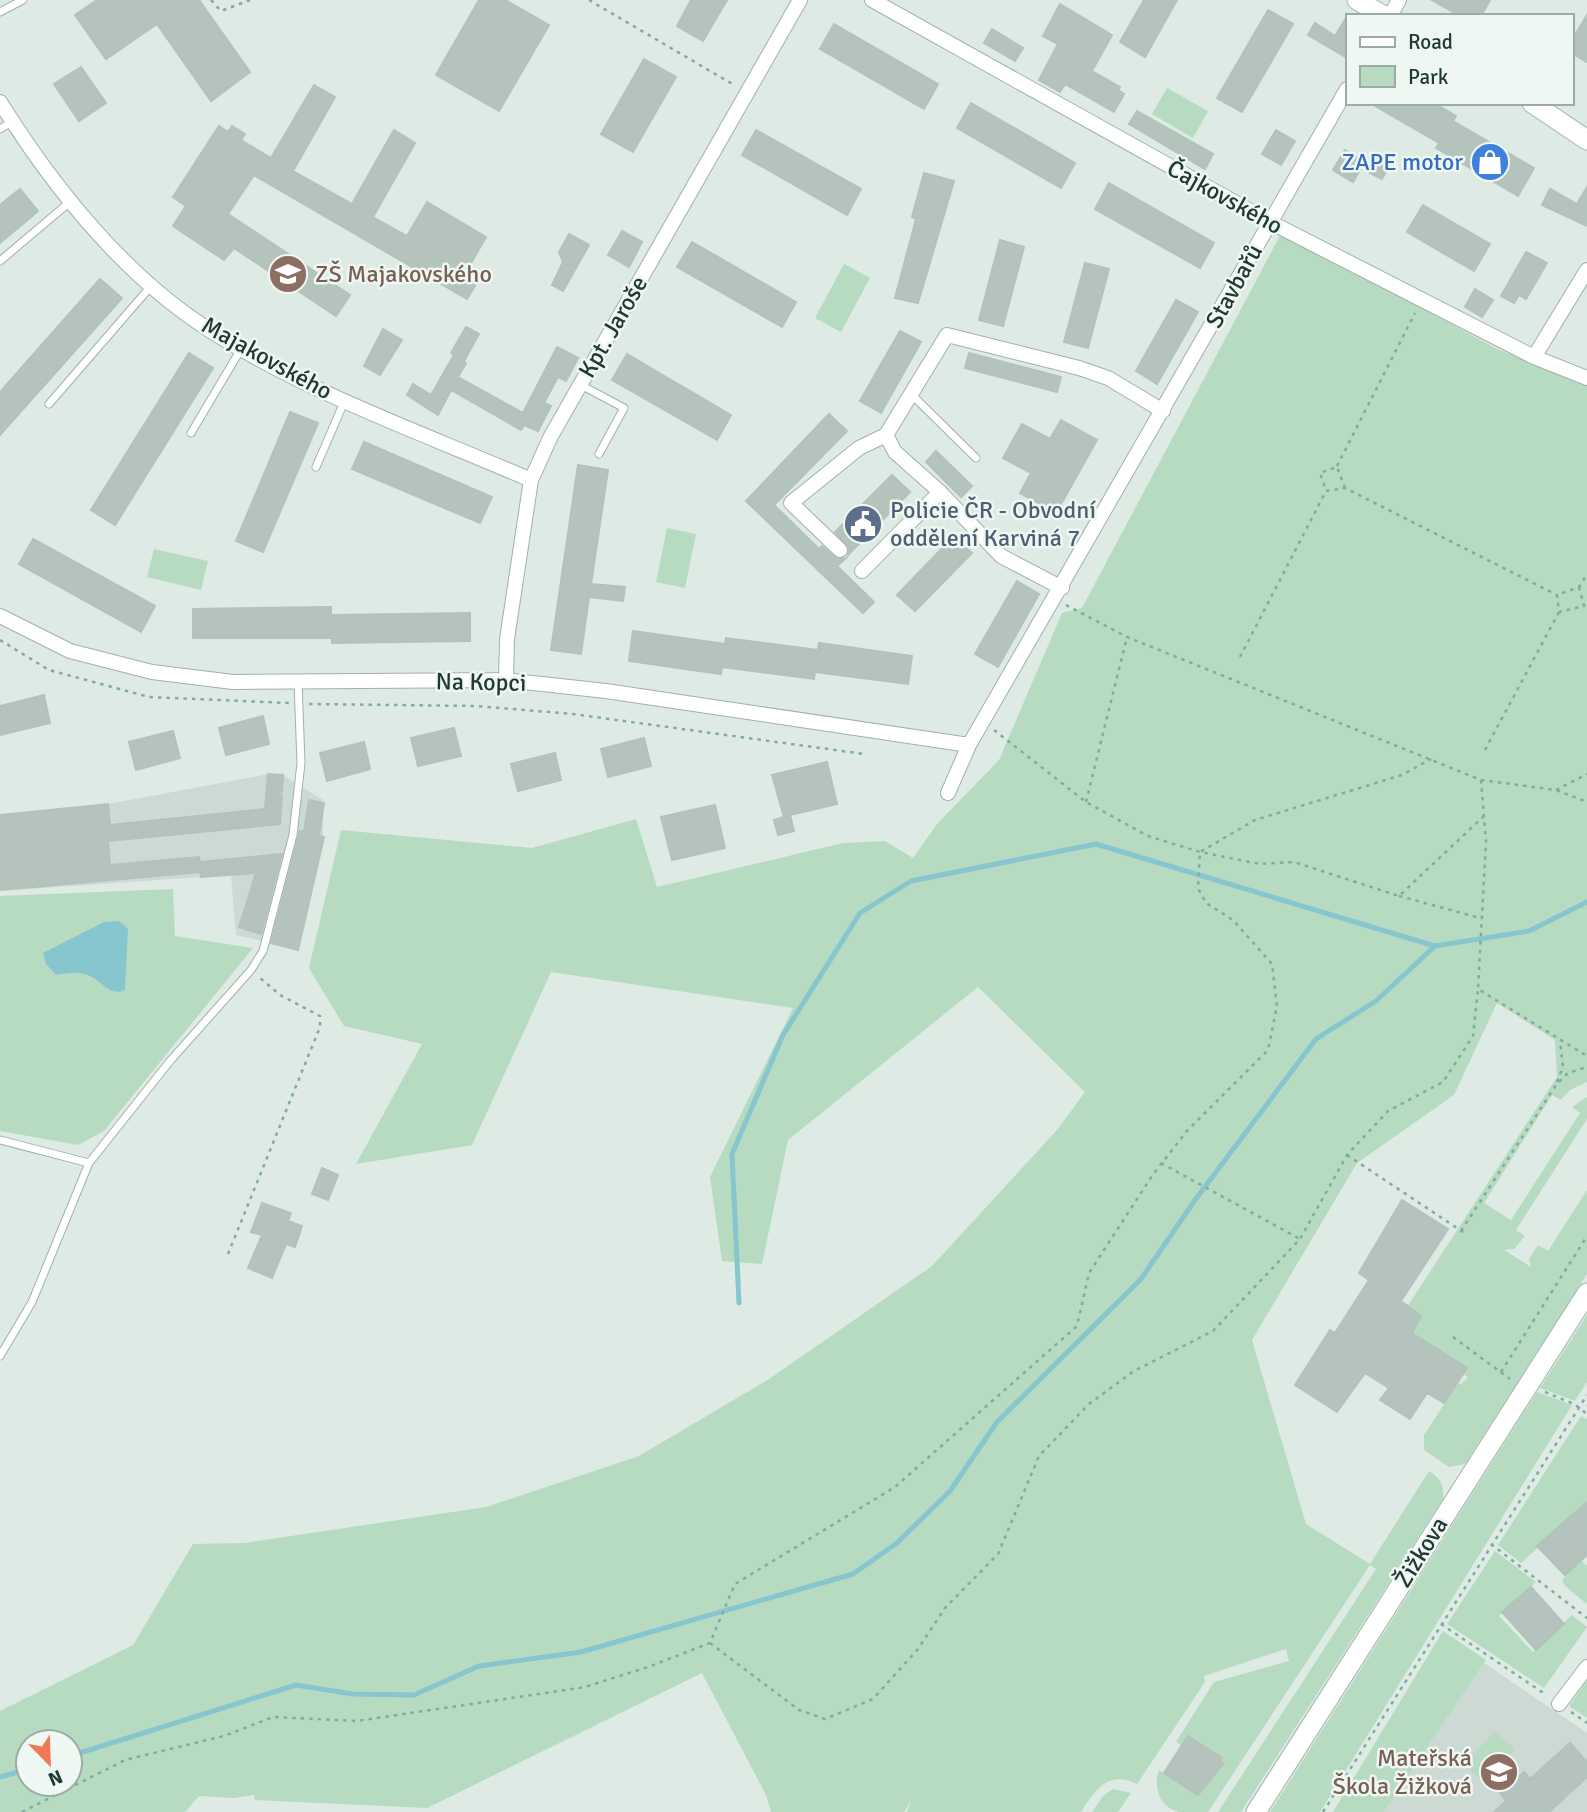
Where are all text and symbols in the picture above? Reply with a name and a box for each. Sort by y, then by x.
legend [1346,14,1573,105]
text: Road [1408,29,1453,55]
text: Park [1408,64,1449,90]
shop icon: ZAPE motor [1469,141,1511,183]
place label: ZAPE motor [1341,147,1463,177]
street label: Čajkovského [1162,153,1288,241]
street label: Stavbařů [1199,239,1269,333]
school or university icon: ZŠ Majakovského [267,253,309,295]
place label: ZŠ Majakovského [315,259,492,289]
street label: Kpt. Jaroše [572,271,654,383]
street label: Majakovského [196,310,338,406]
place label: Policie ČR - Obvodní oddělení Karviná 7 [890,495,1096,553]
public building icon: Policie ČR - Obvodní oddělení Karviná 7 [842,503,884,545]
street label: Na Kopci [435,666,527,698]
street label: Žižkova [1388,1511,1454,1593]
north arrow [14,1728,84,1798]
place label: Mateřská Škola Žižková [1333,1743,1472,1801]
school or university icon: Mateřská Škola Žižková [1478,1751,1520,1793]
text: N [44,1764,66,1791]

